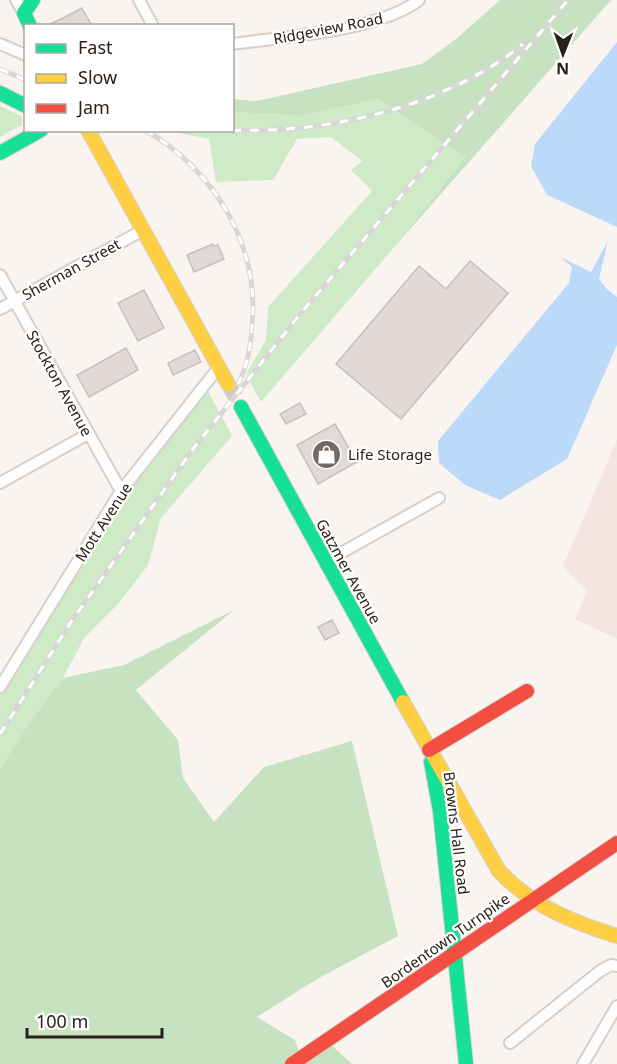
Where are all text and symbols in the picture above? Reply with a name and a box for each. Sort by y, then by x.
street label: Ridgeview Road [272,8,384,48]
legend [24,24,234,132]
north arrow [533,24,593,84]
text: Fast [78,35,113,59]
text: N [556,58,569,80]
text: Slow [78,65,117,89]
text: Jam [76,95,110,119]
street label: Sherman Street [18,233,124,304]
street label: Stockton Avenue [23,326,97,440]
shop icon: Life Storage [311,438,343,470]
place label: Life Storage [348,444,432,464]
street label: Mott Avenue [70,479,136,565]
street label: Gatzmer Avenue [312,515,386,627]
street label: Browns Hall Road [440,770,474,896]
street label: Bordentown Turnpike [377,888,513,992]
scale bar [27,1001,162,1039]
text: 100 m [36,1009,88,1033]

